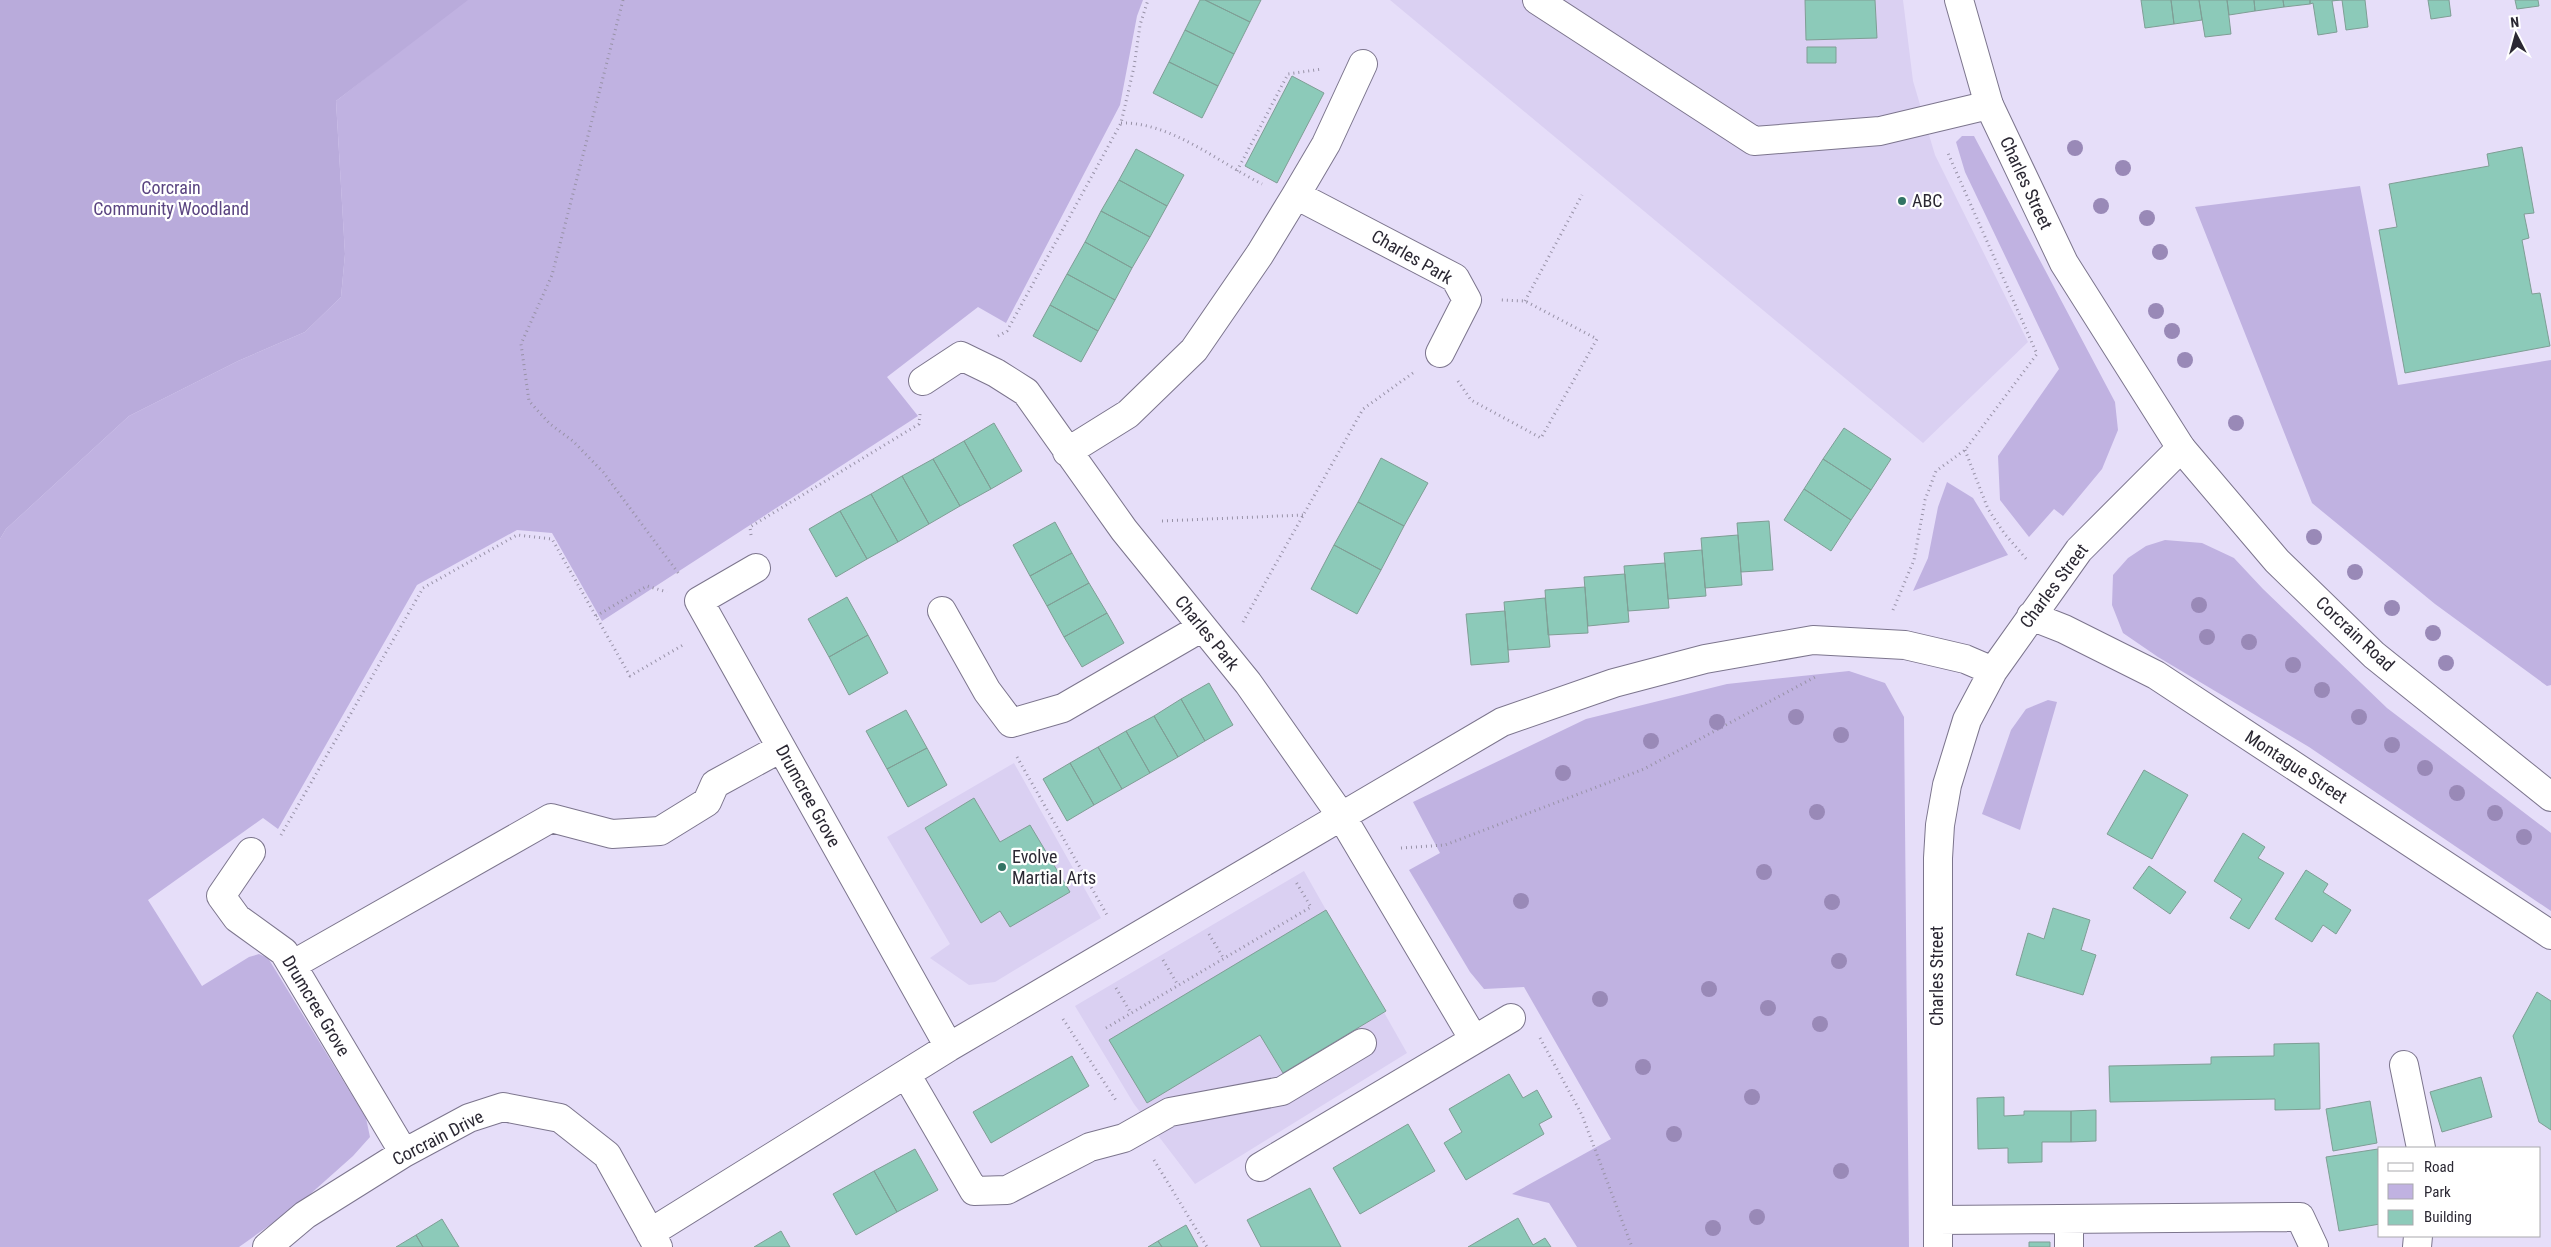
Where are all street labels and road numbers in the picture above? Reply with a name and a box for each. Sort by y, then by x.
street label: Charles Street [1996,133,2057,233]
street label: Charles Park [1368,225,1456,288]
street label: Charles Street [2015,539,2092,632]
street label: Charles Park [1171,591,1244,674]
street label: Corcrain Road [2312,592,2399,675]
street label: Montague Street [2241,726,2351,807]
street label: Drumcree Grove [772,741,845,850]
street label: Charles Street [1926,926,1947,1026]
street label: Drumcree Grove [278,952,355,1060]
street label: Corcrain Drive [389,1106,487,1170]

